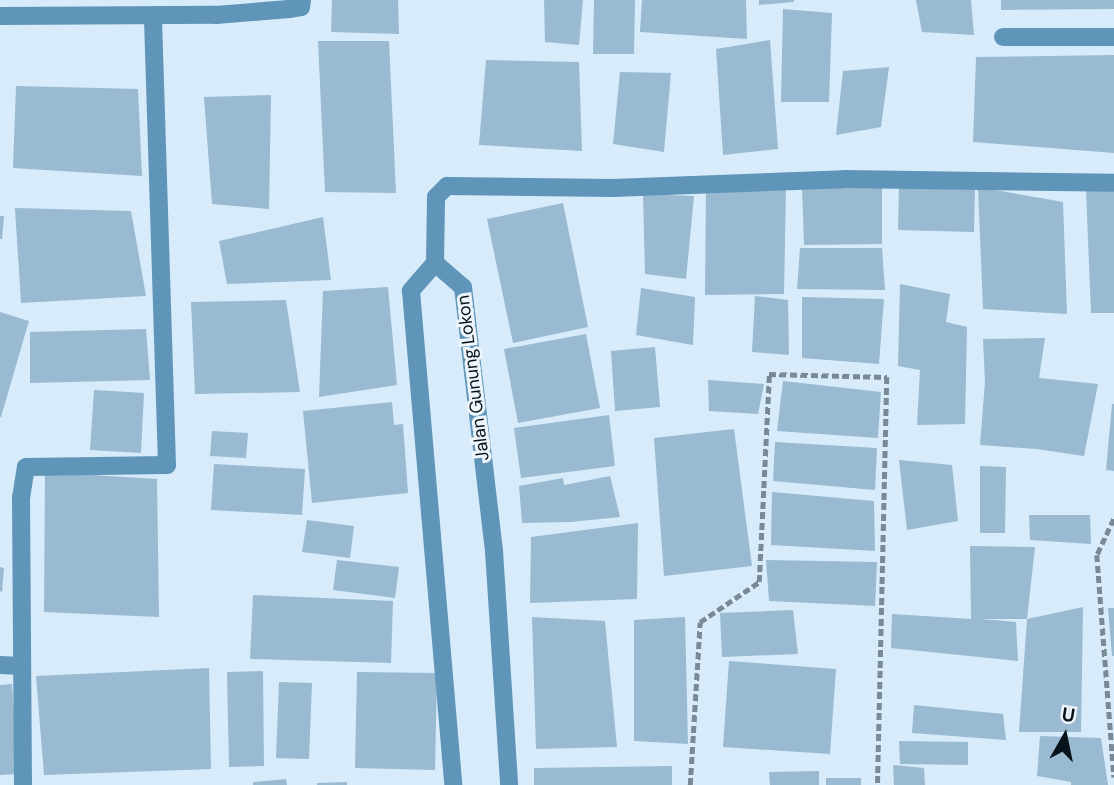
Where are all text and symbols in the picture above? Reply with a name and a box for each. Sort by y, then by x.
street label: Jalan Gunung Lokon [452,294,494,462]
north arrow [1030,701,1100,771]
text: U [1060,701,1077,728]

